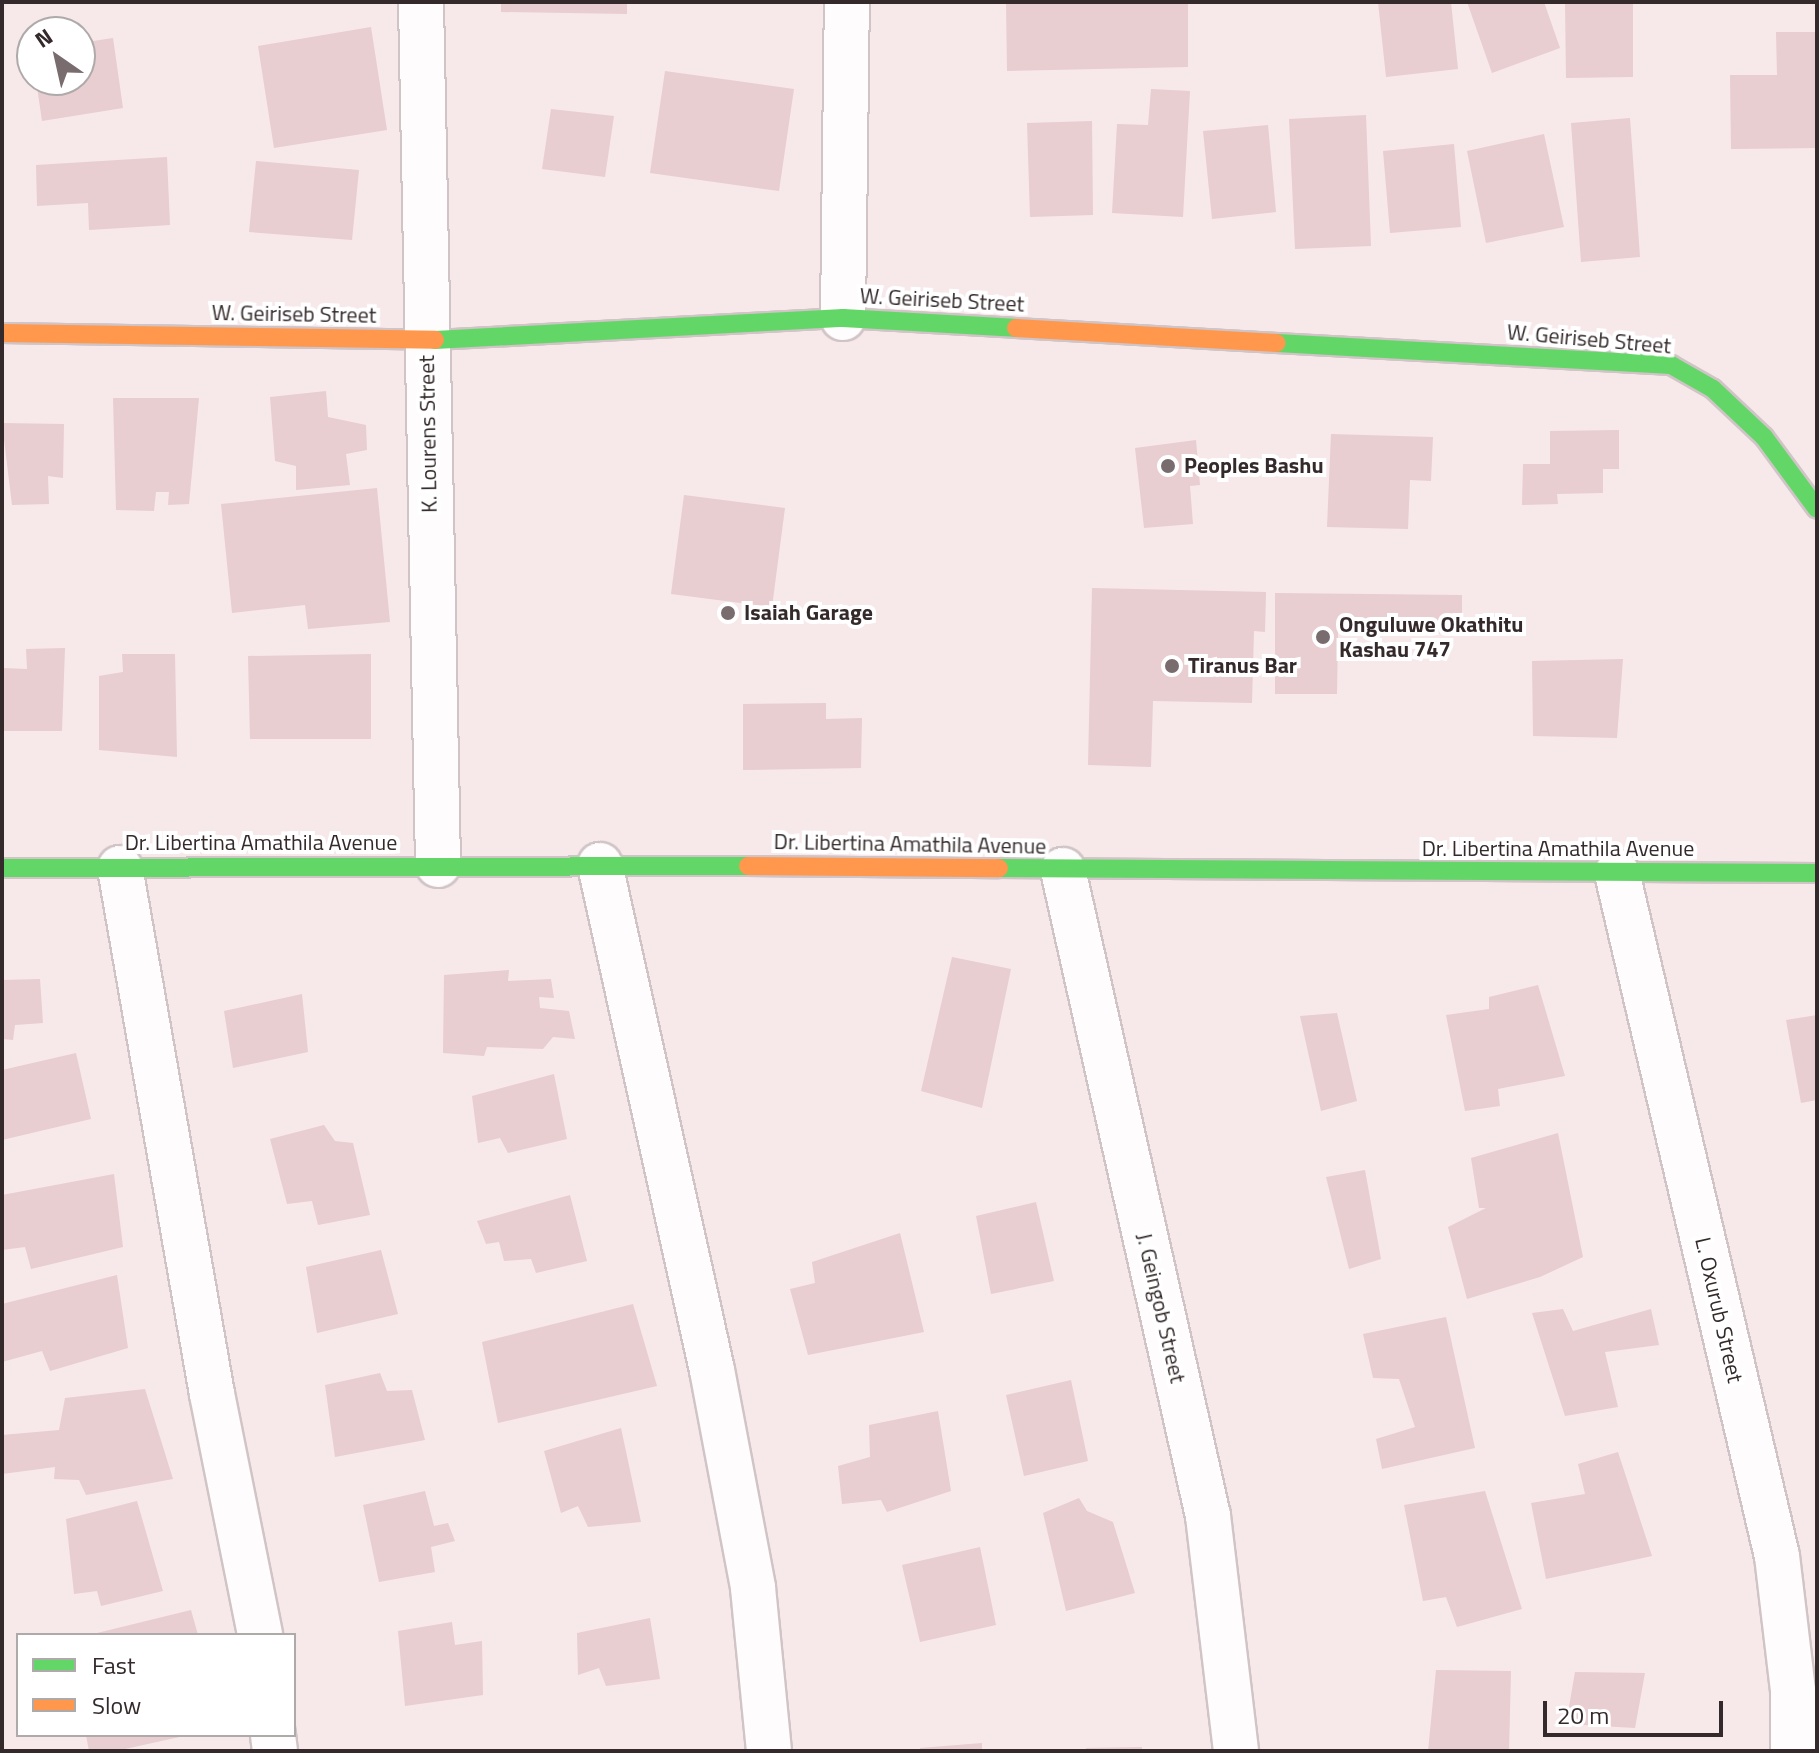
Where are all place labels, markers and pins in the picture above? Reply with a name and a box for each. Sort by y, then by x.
place label: Peoples Bashu [1184,453,1324,479]
marker: Peoples Bashu [1159,457,1177,475]
place label: Isaiah Garage [744,600,873,626]
marker: Isaiah Garage [719,604,737,622]
place label: Onguluwe Okathitu Kashau 747 [1339,611,1524,662]
marker: Onguluwe Okathitu Kashau 747 [1314,628,1332,646]
place label: Tiranus Bar [1188,653,1297,679]
marker: Tiranus Bar [1163,657,1181,675]

